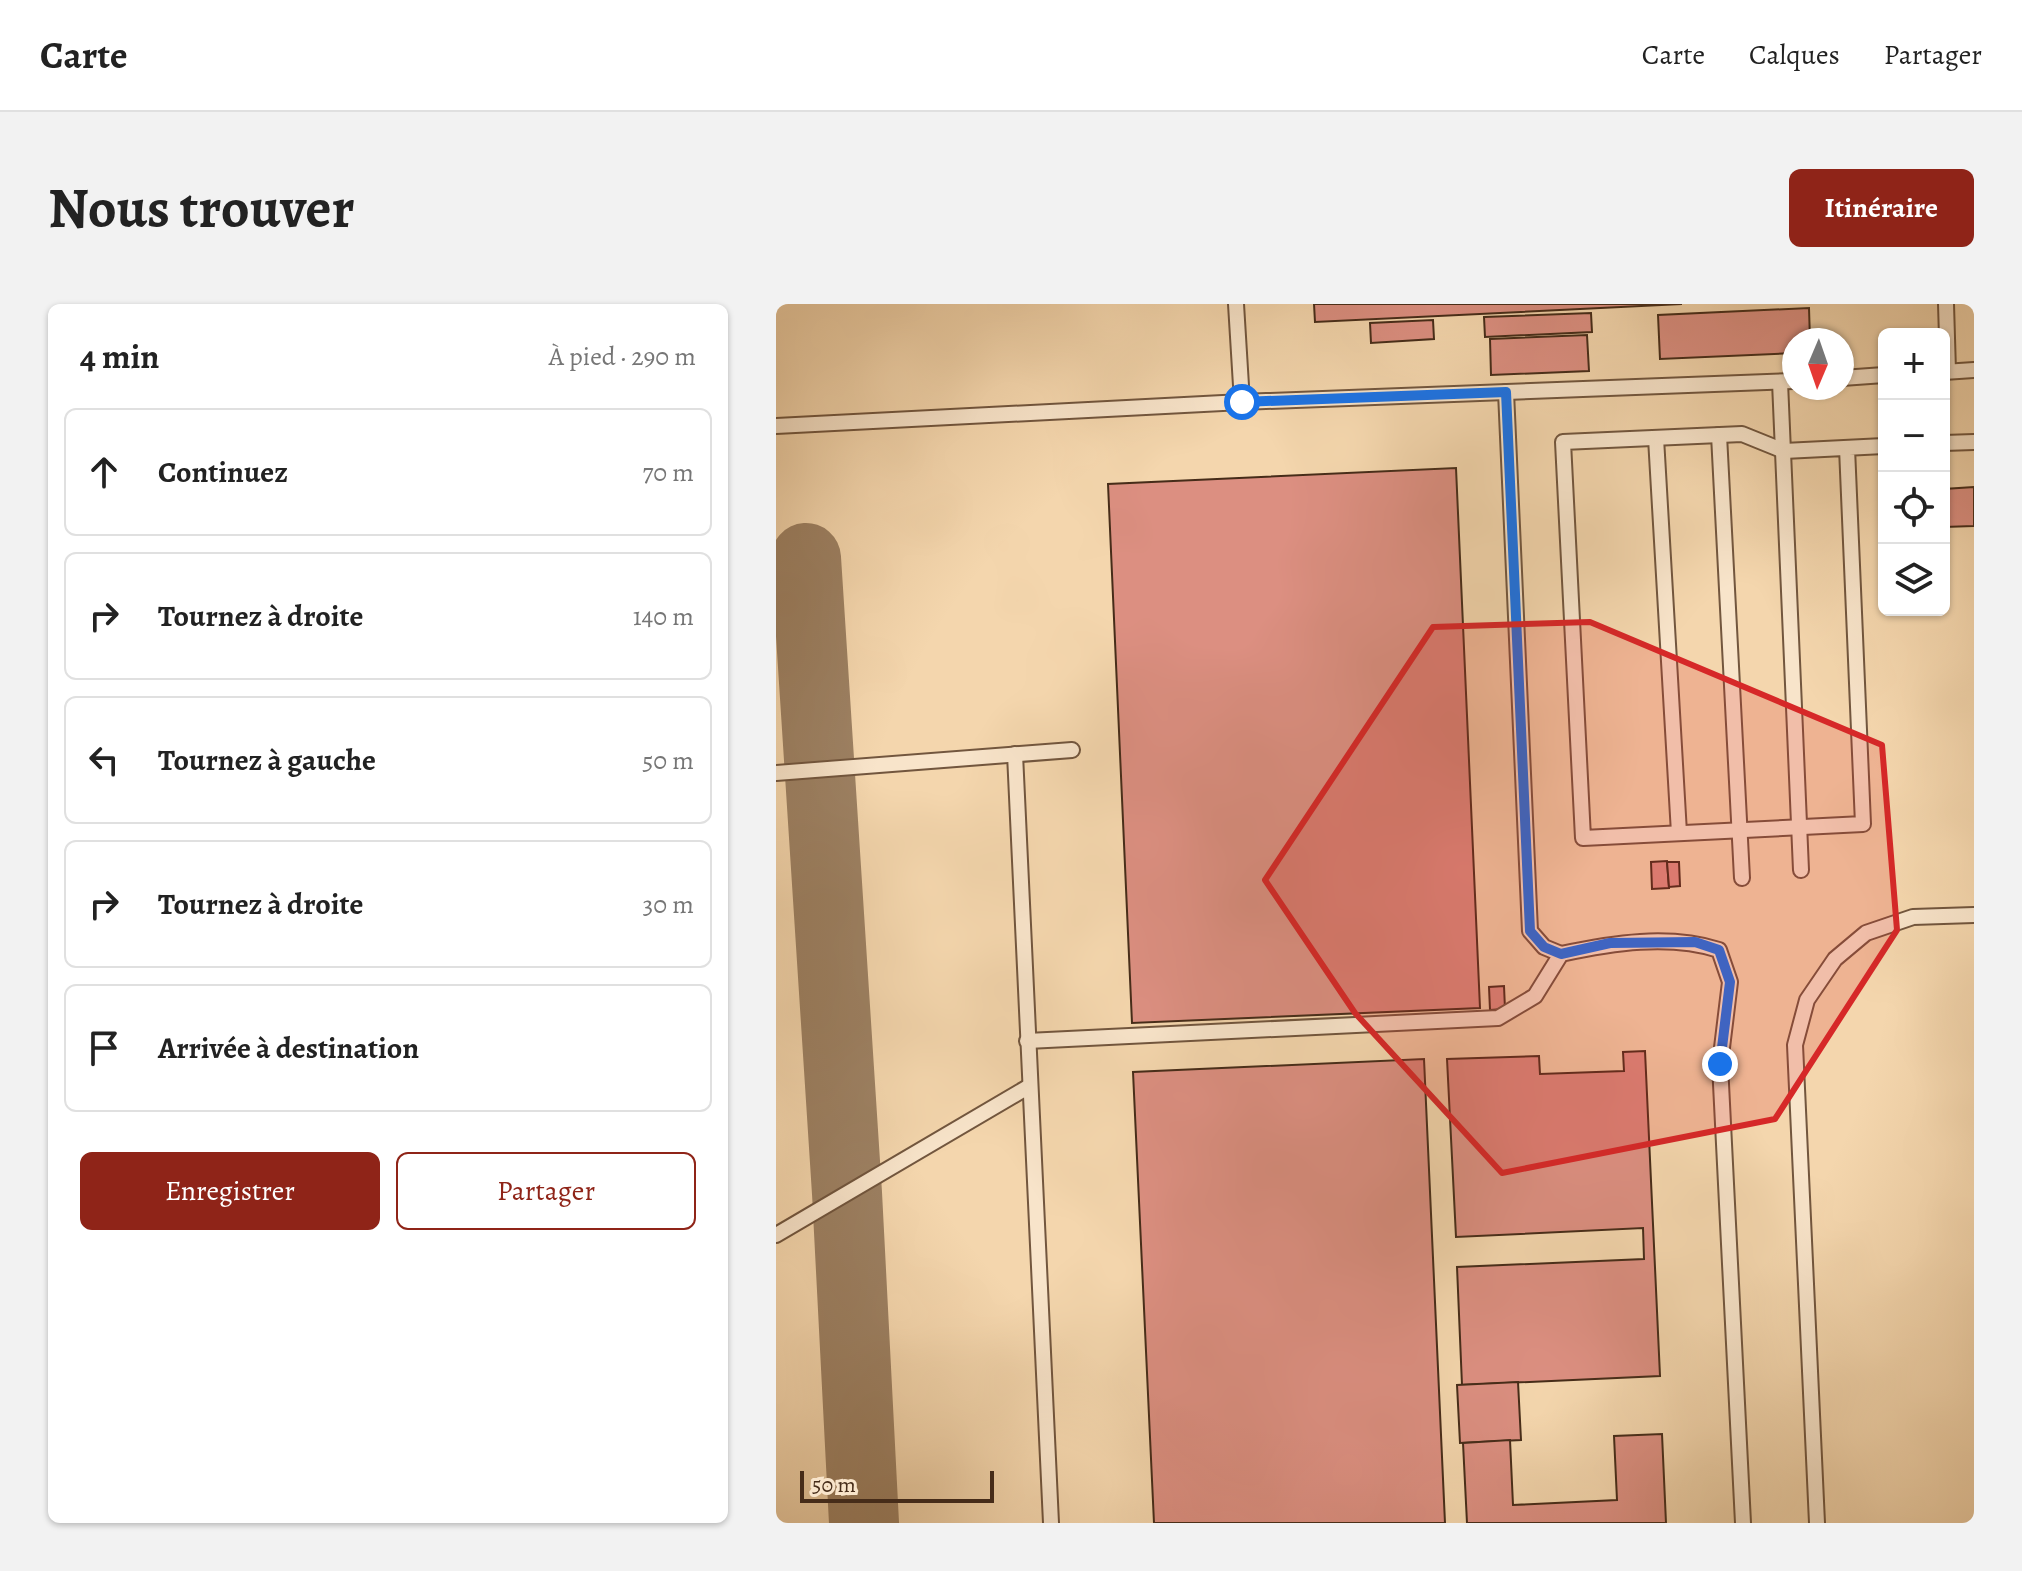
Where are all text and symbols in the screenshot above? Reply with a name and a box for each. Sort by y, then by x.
text: Carte [40,29,128,81]
text: Carte [1642,36,1705,74]
text: Calques [1749,36,1840,74]
text: Partager [1884,36,1982,74]
button: Itinéraire [1789,169,1974,247]
text: Nous trouver [48,170,354,246]
north arrow [1782,328,1854,400]
map controls [1878,328,1950,616]
button: + [1878,328,1950,400]
text: 4 min [80,333,159,380]
text: À pied · 290 m [549,339,696,374]
route start [1224,384,1260,420]
button: − [1878,400,1950,472]
icon: ahead [82,450,126,494]
text: Continuez [158,452,288,492]
text: 70 m [642,455,694,490]
button: locate [1878,472,1950,544]
button: layers [1878,544,1950,616]
icon: right [82,594,126,638]
text: Tournez à droite [158,596,363,636]
text: 140 m [633,599,694,634]
icon: left [82,738,126,782]
text: Tournez à gauche [158,740,376,780]
text: 50 m [642,743,694,778]
icon: right [82,882,126,926]
text: Tournez à droite [158,884,363,924]
text: 30 m [643,887,694,922]
icon: arrive [82,1026,126,1070]
text: Arrivée à destination [158,1028,419,1068]
route end [1702,1046,1738,1082]
button: Enregistrer [80,1152,380,1230]
button: Partager [396,1152,696,1230]
scale bar [800,1467,994,1503]
text: 50 m [812,1470,856,1500]

